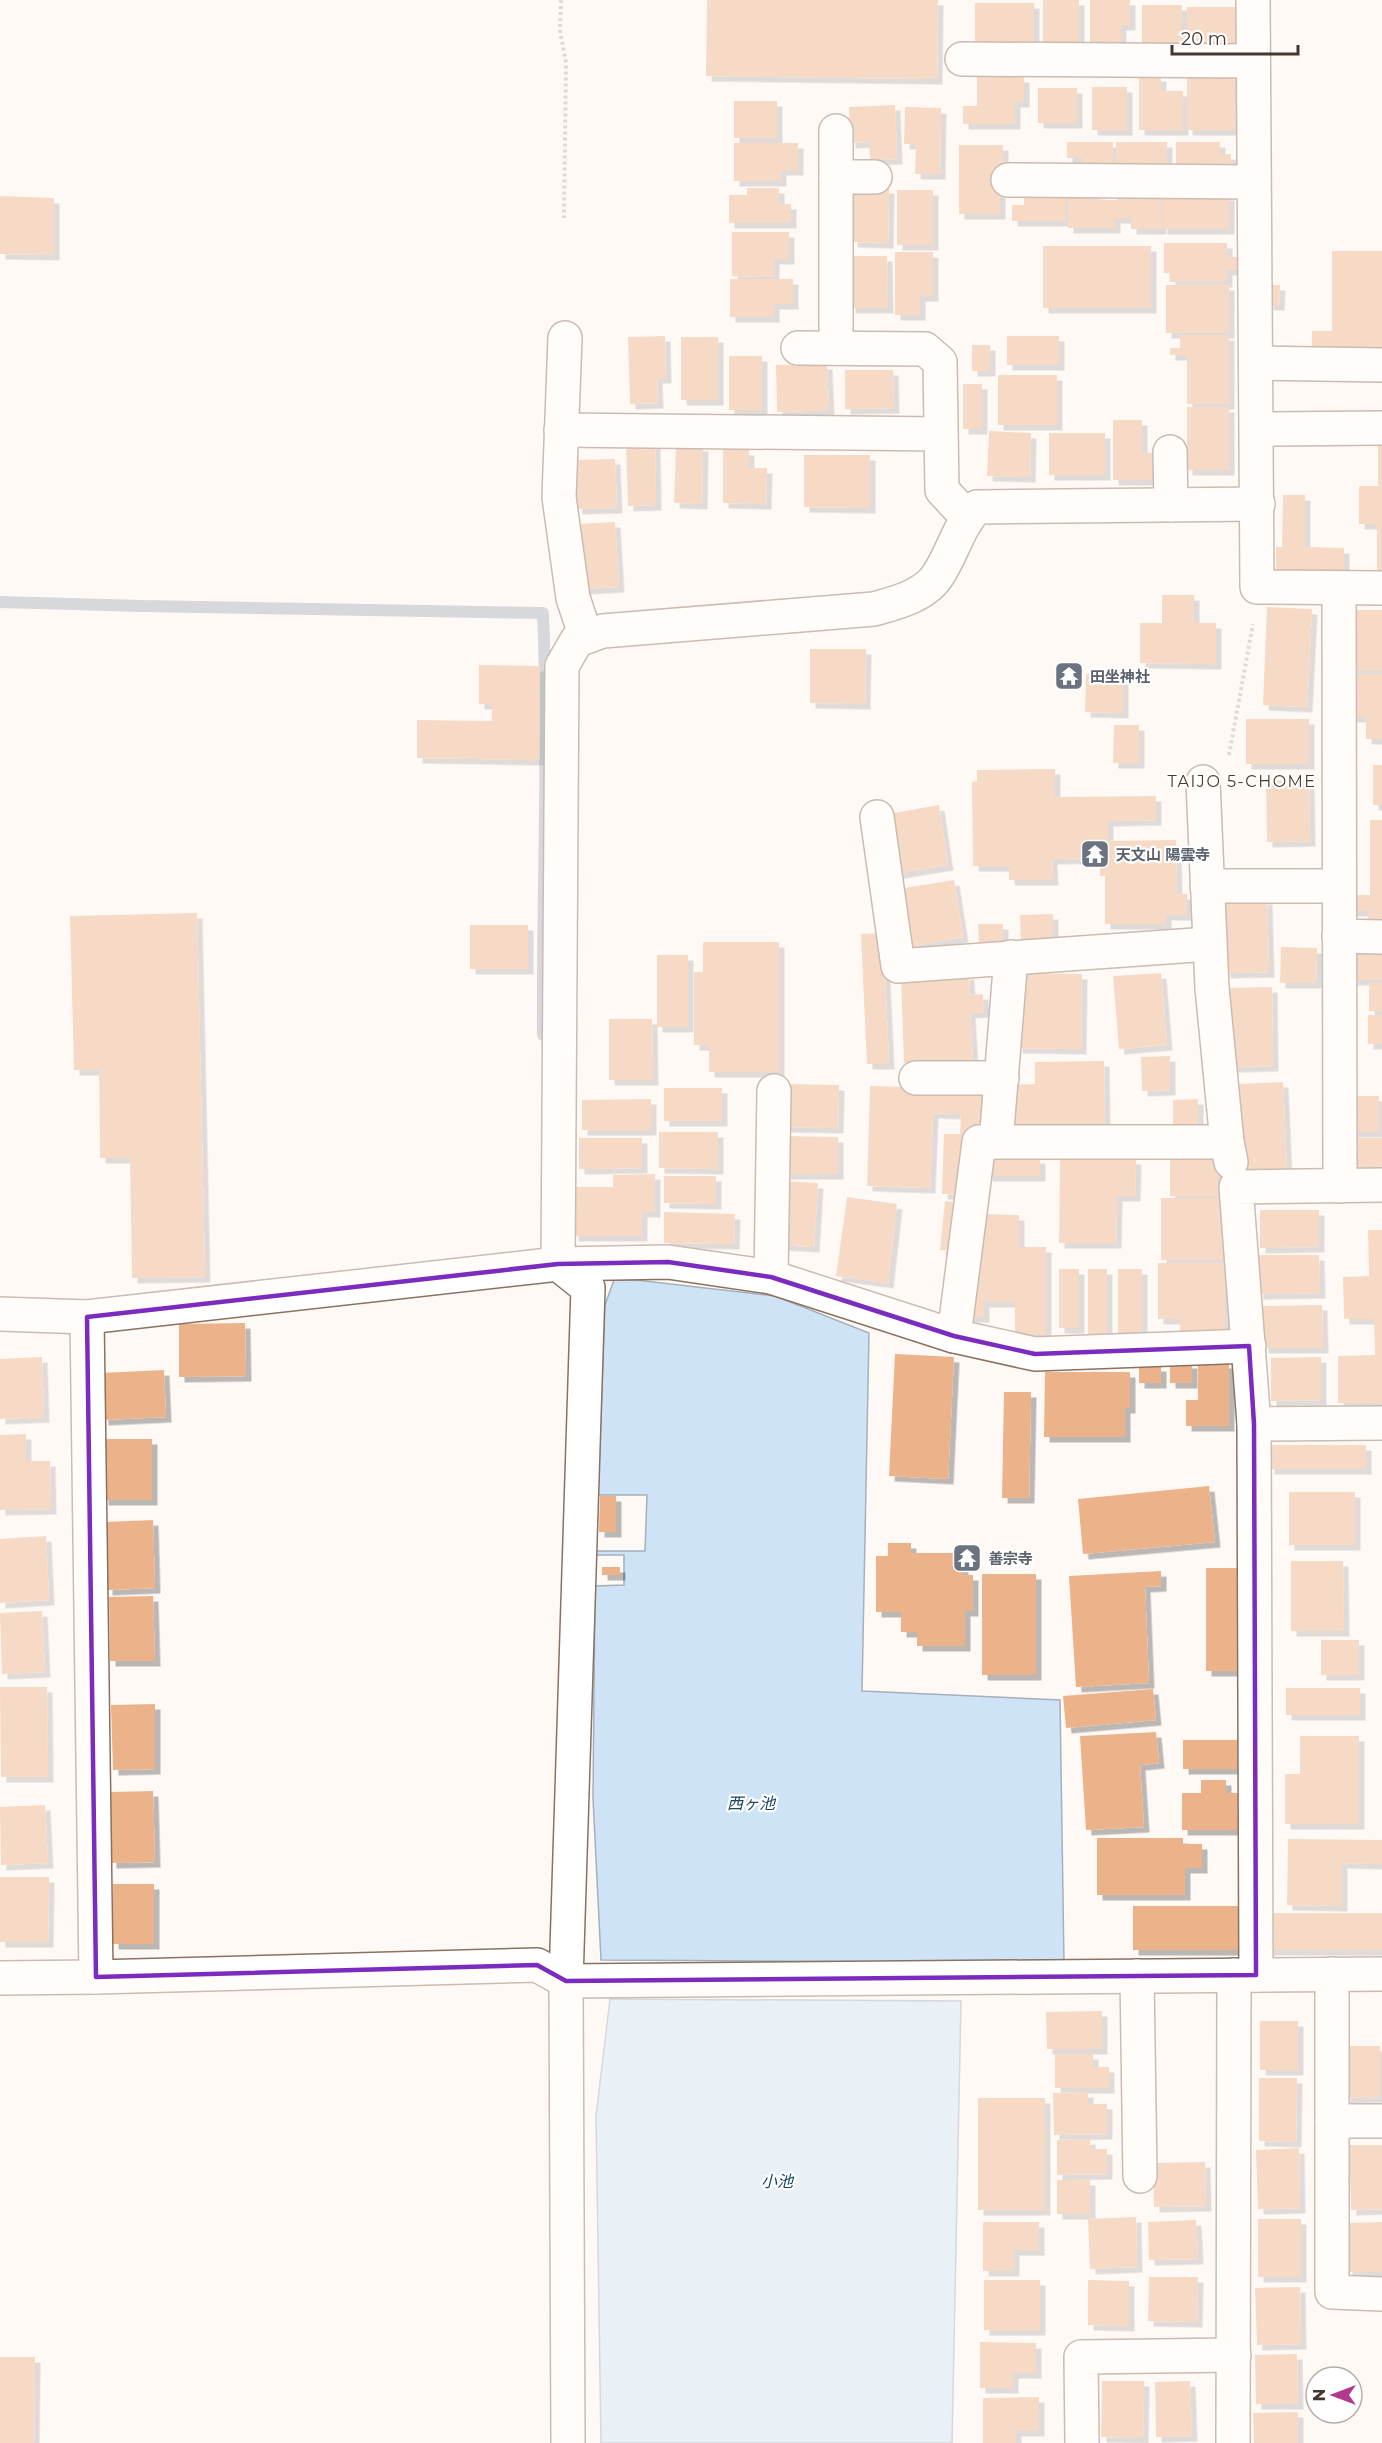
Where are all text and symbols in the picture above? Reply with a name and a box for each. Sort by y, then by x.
scale bar [1172,18,1298,56]
text: 20 m [1181,28,1227,50]
temple icon: 田坐神社 [1053,660,1085,692]
place label: 田坐神社 [1090,667,1150,686]
district label: TAIJO 5-CHOME [1167,772,1317,791]
temple icon: 天文山 陽雲寺 [1079,838,1111,870]
place label: 天文山 陽雲寺 [1116,845,1210,864]
temple icon: 善宗寺 [951,1542,983,1574]
place label: 善宗寺 [988,1549,1033,1568]
water label: 西ヶ池 [727,1794,777,1813]
water label: 小池 [761,2172,795,2191]
north arrow [1304,2365,1364,2425]
text: N [1310,2389,1329,2401]

